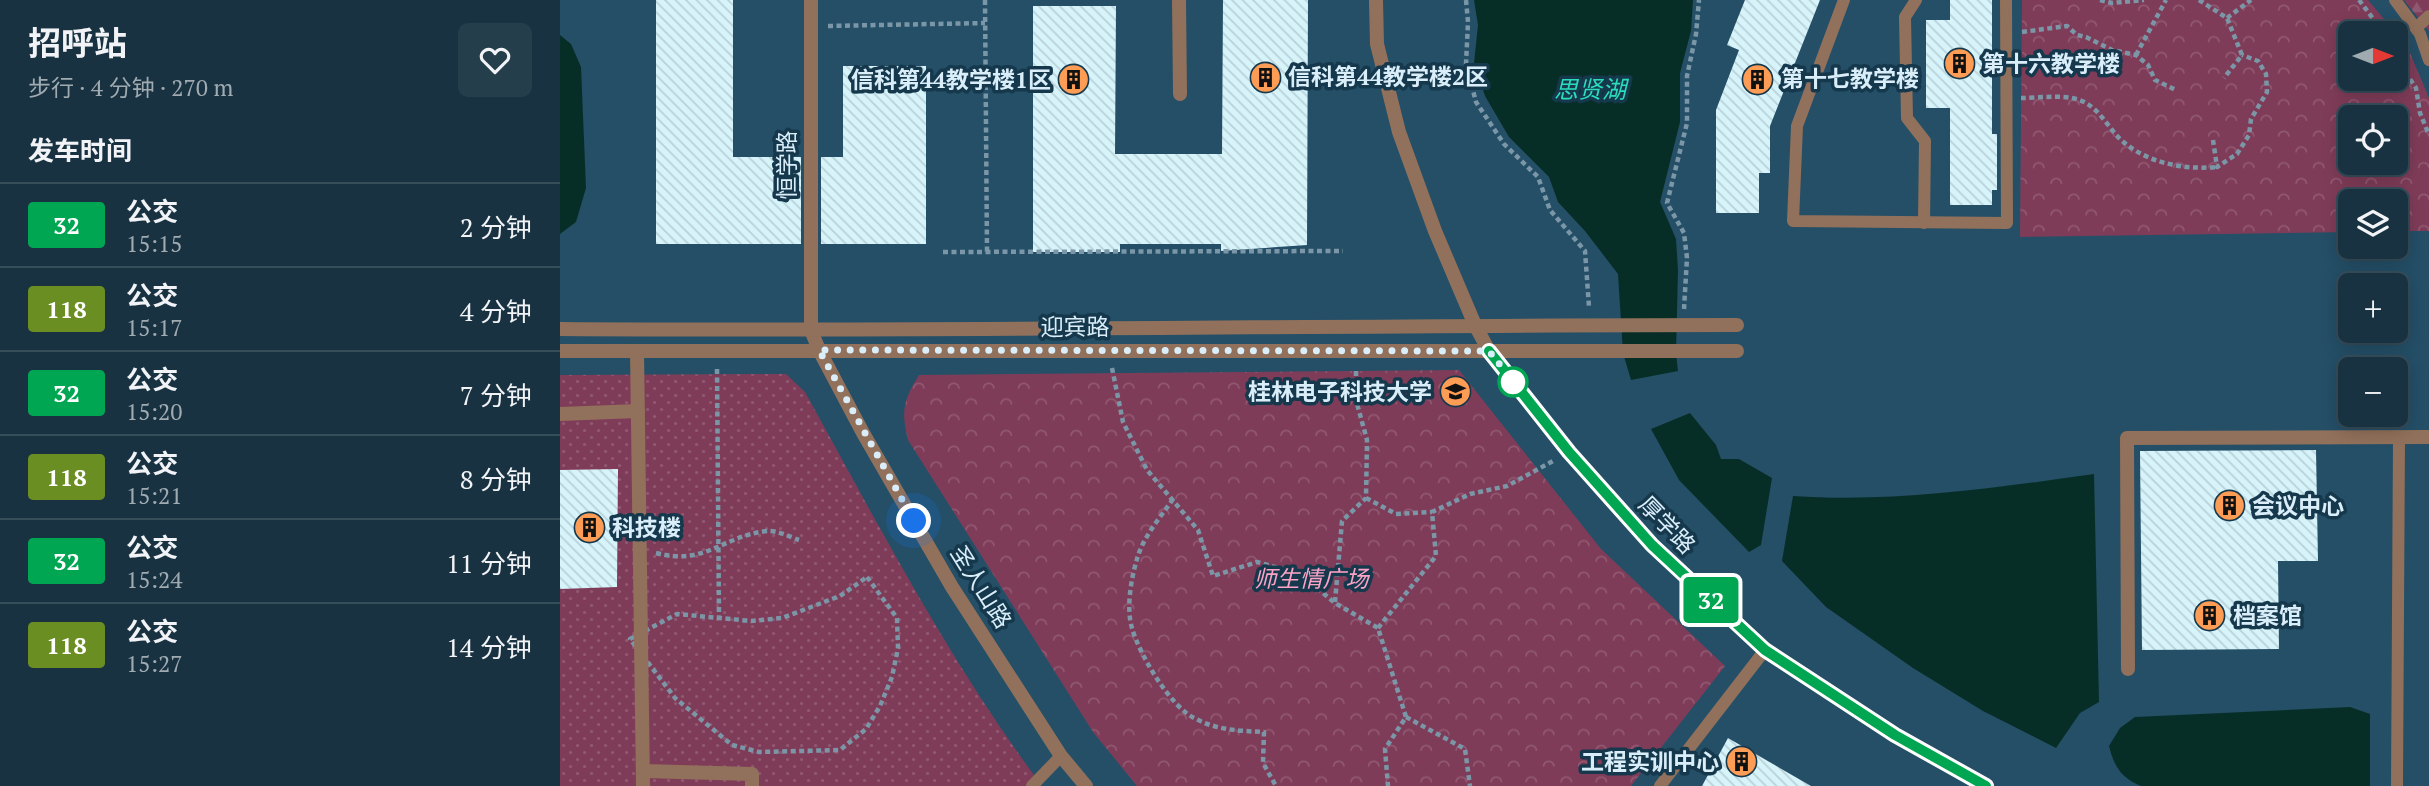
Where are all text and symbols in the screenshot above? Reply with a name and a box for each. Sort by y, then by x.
text: 招呼站 [28,21,127,64]
north arrow [2338,21,2408,91]
map controls [2338,21,2408,427]
button: heart [458,23,532,97]
building icon: 第十六教学楼 [1942,47,1976,81]
place label: 第十六教学楼 [1982,48,2120,79]
building icon: 信科第44教学楼2区 [1248,60,1282,94]
place label: 信科第44教学楼2区 [1288,61,1488,92]
building icon: 第十七教学楼 [1741,62,1775,96]
building icon: 信科第44教学楼1区 [1057,63,1091,97]
place label: 第十七教学楼 [1781,63,1919,94]
place label: 信科第44教学楼1区 [851,64,1051,95]
text: 步行 · 4 分钟 · 270 m [28,72,233,103]
water label: 思贤湖 [1554,73,1630,105]
button: locate [2338,105,2408,175]
street label: 恒学路 [771,131,802,200]
text: 发车时间 [28,133,132,167]
button: layers [2338,189,2408,259]
text: 公交 [126,194,178,228]
text: 32 [53,209,80,241]
text: 2 分钟 [460,210,532,244]
text: 15:15 [126,228,183,259]
button: + [2338,273,2408,343]
text: 公交 [126,278,178,312]
text: 118 [46,293,87,325]
text: 4 分钟 [460,294,532,328]
street label: 迎宾路 [1041,311,1110,342]
text: 15:17 [126,312,183,343]
button: − [2338,357,2408,427]
text: 公交 [126,362,178,396]
unlabelled marker [1498,367,1528,397]
school or university icon: 桂林电子科技大学 [1438,375,1472,409]
place label: 桂林电子科技大学 [1248,376,1432,407]
text: 32 [53,377,80,409]
text: 7 分钟 [460,378,532,412]
text: 15:20 [126,396,183,427]
text: 公交 [126,446,178,480]
text: 118 [46,461,87,493]
text: 8 分钟 [460,462,532,496]
text: 15:21 [126,480,183,511]
street label: 厚学路 [1632,489,1702,560]
building icon: 会议中心 [2212,489,2246,523]
place label: 会议中心 [2252,490,2344,521]
your location [896,503,931,538]
building icon: 科技楼 [572,511,606,545]
place label: 科技楼 [612,512,681,543]
text: 公交 [126,530,178,564]
street label: 圣人山路 [944,540,1019,634]
text: 32 [53,545,80,577]
text: 11 分钟 [446,546,532,580]
park label: 师生情广场 [1254,563,1371,594]
text: 15:24 [126,564,183,595]
line badge: 32 [1680,577,1742,623]
text: 32 [1697,584,1725,616]
building icon: 档案馆 [2193,599,2227,633]
place label: 档案馆 [2233,600,2302,631]
text: 公交 [126,614,178,648]
text: 118 [46,629,87,661]
text: 14 分钟 [446,630,532,664]
text: 15:27 [126,648,183,679]
building icon: 工程实训中心 [1725,745,1759,779]
place label: 工程实训中心 [1581,746,1719,777]

